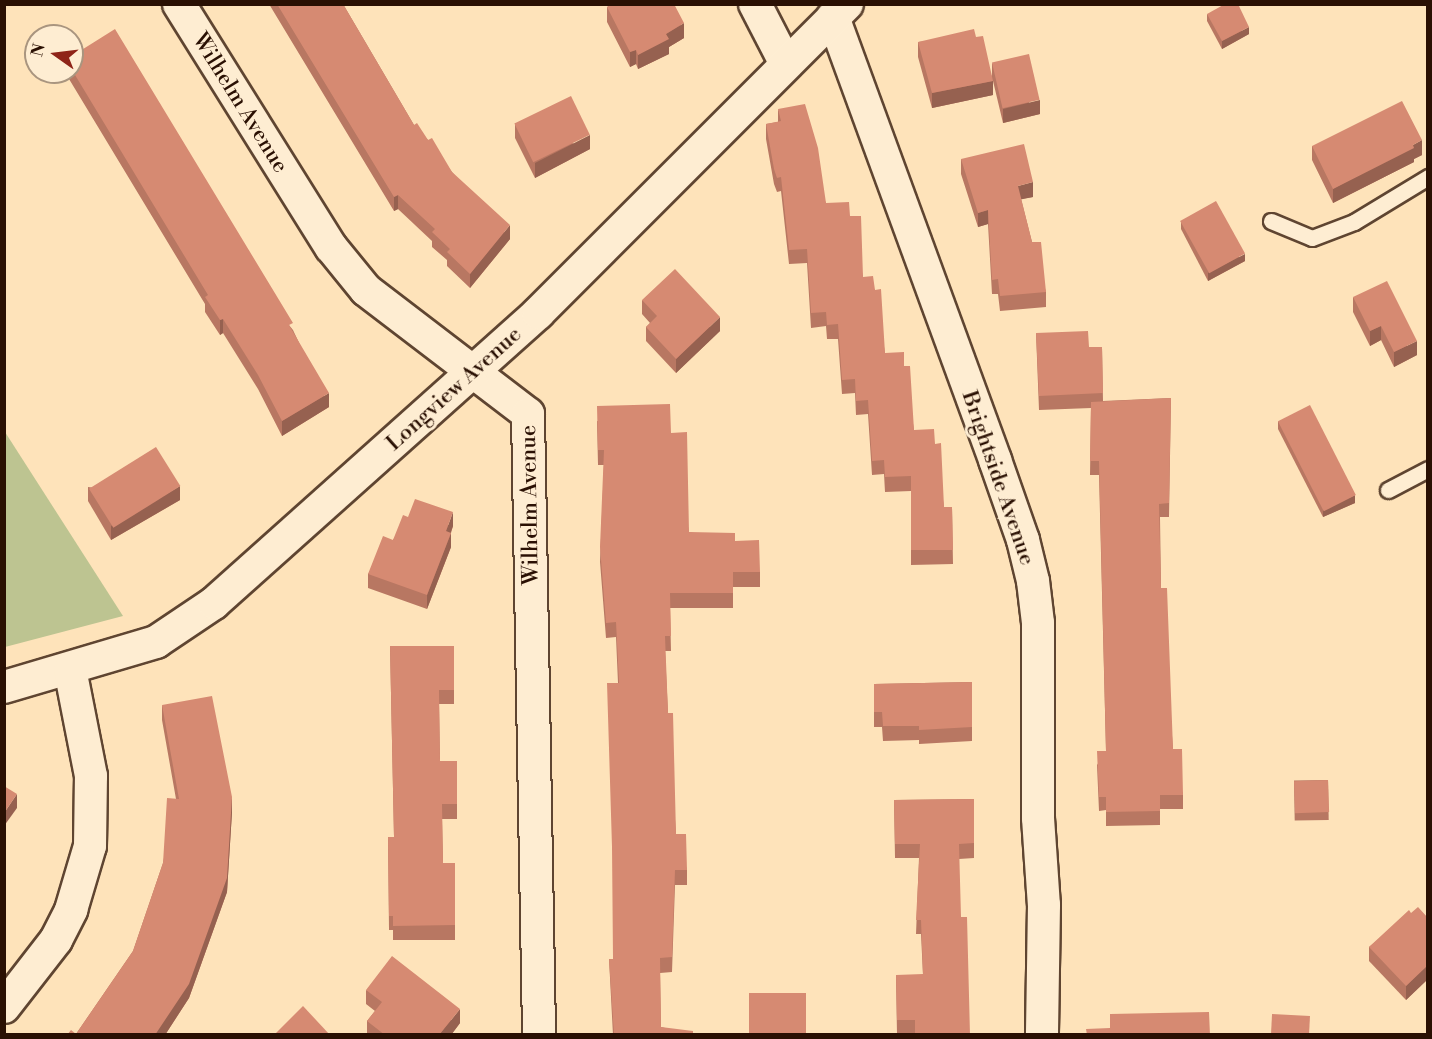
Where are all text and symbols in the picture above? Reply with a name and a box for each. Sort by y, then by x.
north arrow [24,24,84,84]
street label: Wilhelm Avenue [186,28,294,178]
text: N [27,42,50,59]
street label: Longview Avenue [381,321,527,457]
street label: Brightside Avenue [956,387,1040,569]
street label: Wilhelm Avenue [515,425,545,585]

